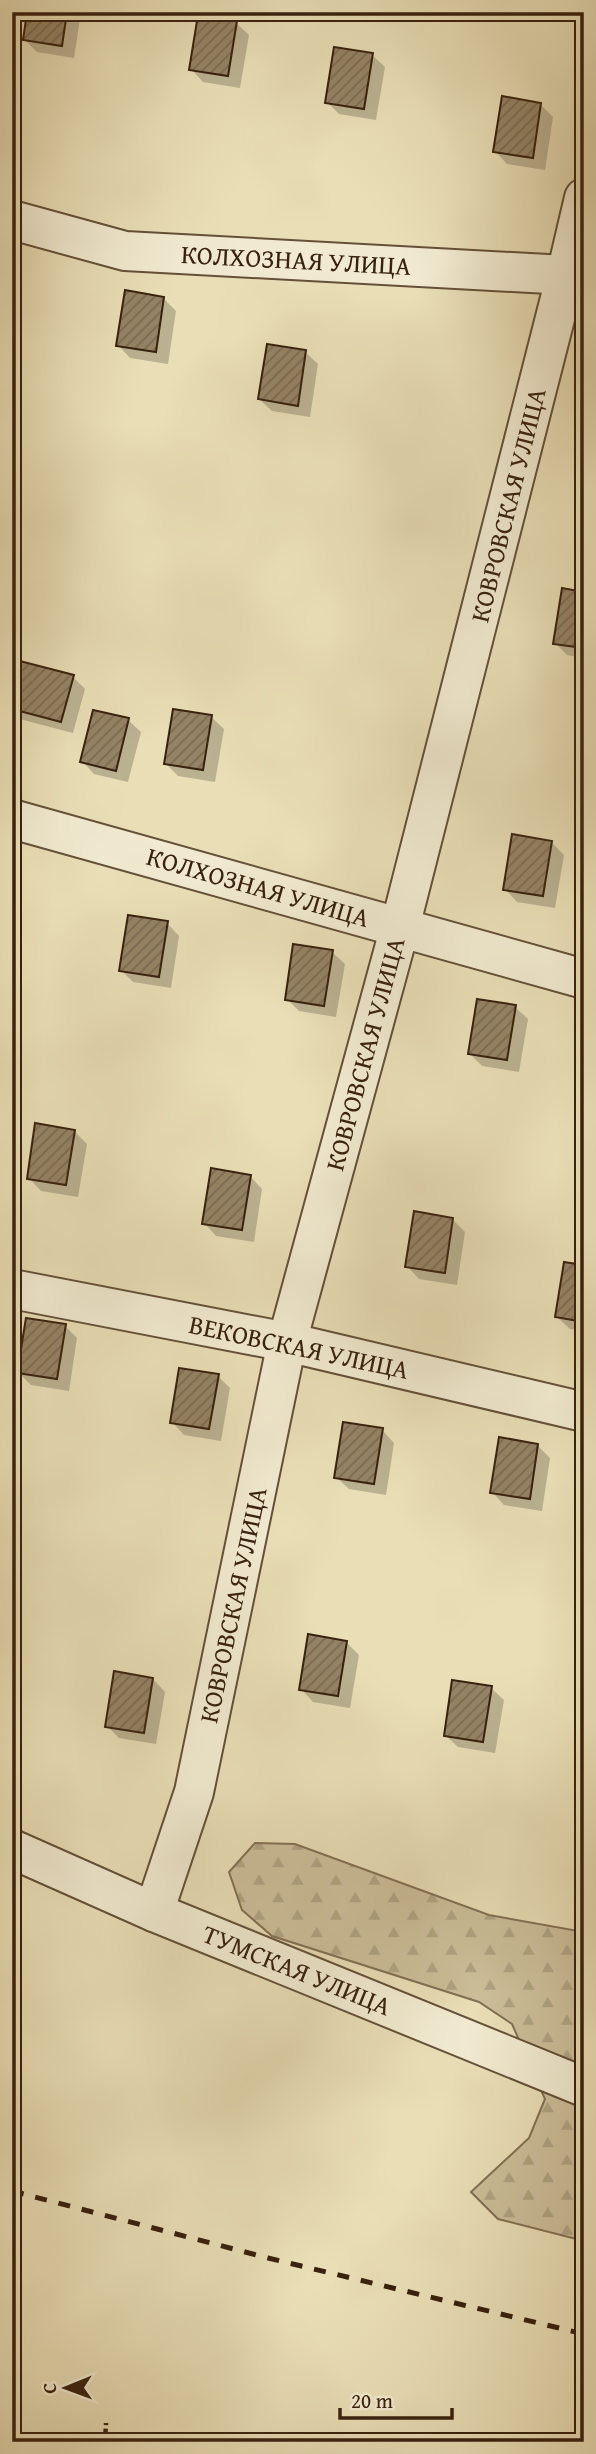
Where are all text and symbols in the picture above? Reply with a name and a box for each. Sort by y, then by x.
street label: КОЛХОЗНАЯ УЛИЦА [180,234,412,285]
street label: КОВРОВСКАЯ УЛИЦА [460,383,556,626]
street label: КОЛХОЗНАЯ УЛИЦА [142,836,374,937]
street label: КОВРОВСКАЯ УЛИЦА [315,933,415,1175]
street label: ВЕКОВСКАЯ УЛИЦА [186,1304,413,1389]
street label: КОВРОВСКАЯ УЛИЦА [188,1483,277,1726]
street label: ТУМСКАЯ УЛИЦА [197,1914,397,2025]
north arrow [32,2352,102,2422]
scale bar [340,2377,452,2421]
text: С [35,2382,63,2394]
text: 20 m [351,2385,393,2416]

